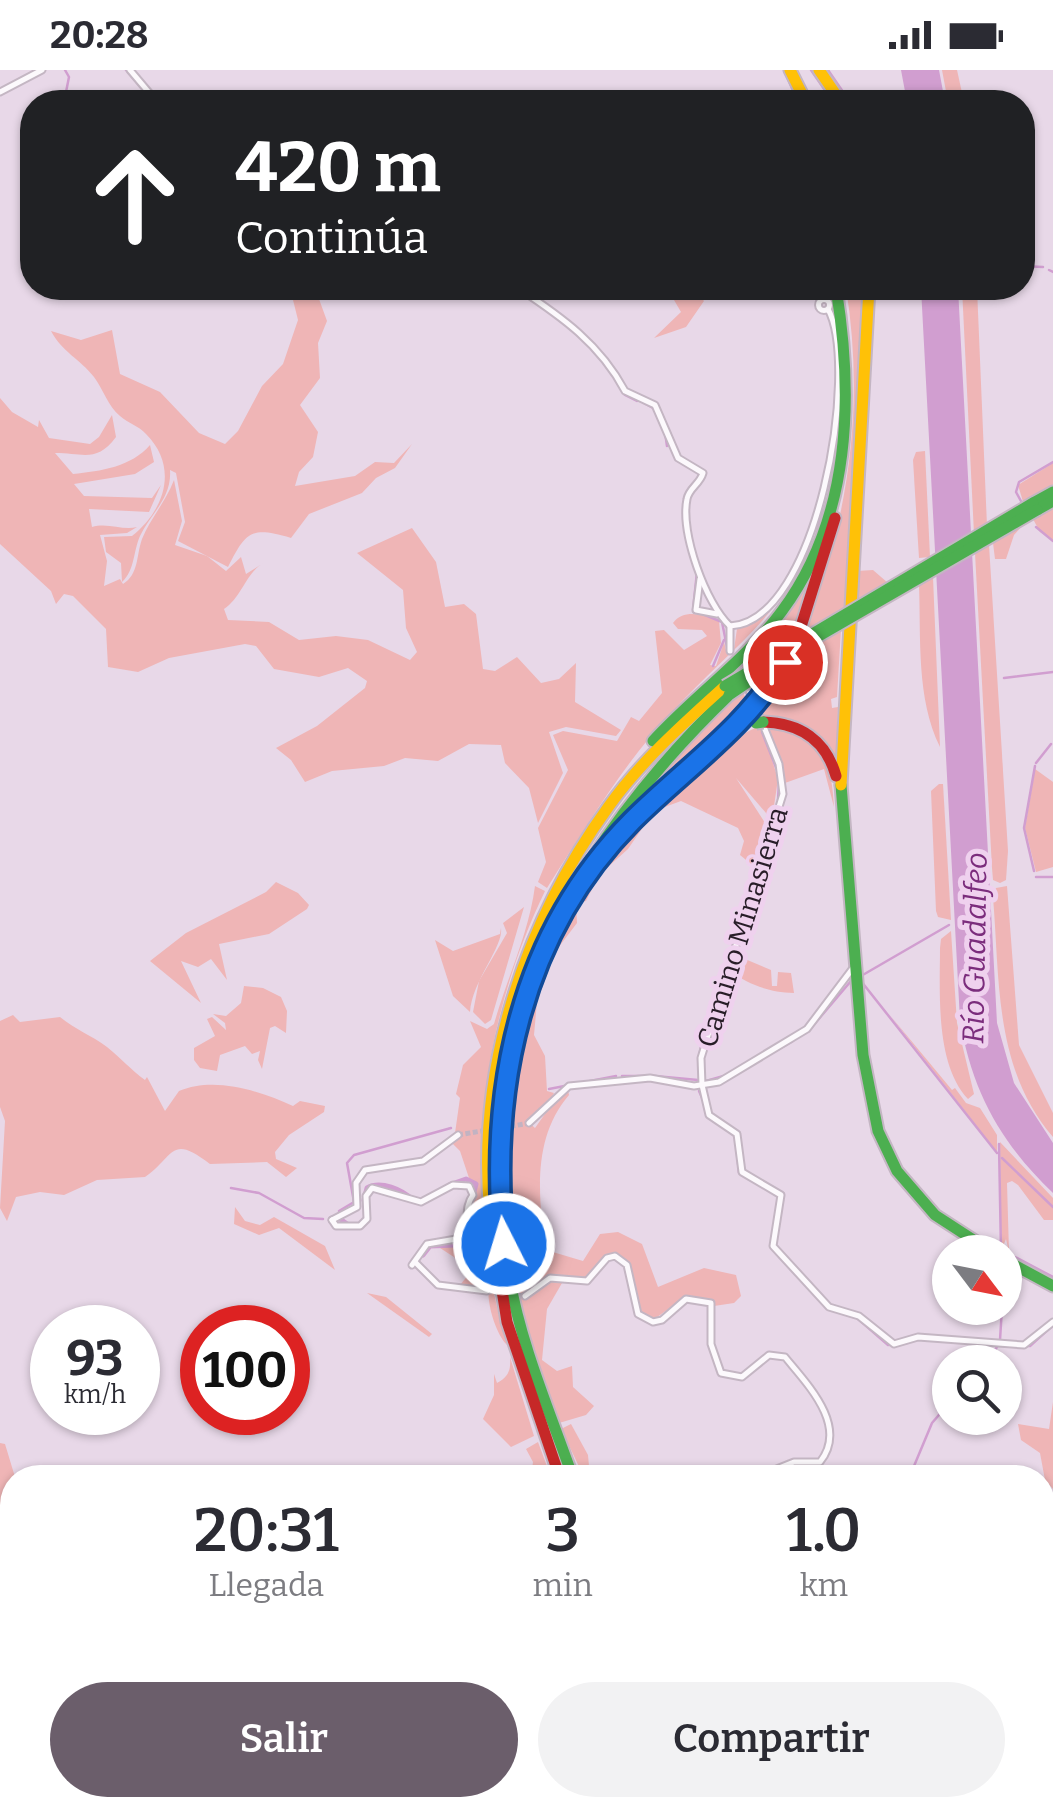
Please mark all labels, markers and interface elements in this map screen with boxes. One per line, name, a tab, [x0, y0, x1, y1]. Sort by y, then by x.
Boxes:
text: 20:28	[50, 12, 149, 58]
text: 420 m	[235, 126, 441, 210]
icon: ahead	[70, 130, 200, 260]
text: Continúa	[235, 211, 428, 265]
pin	[743, 620, 828, 705]
icon: arrive	[758, 635, 813, 690]
street label: Camino Minasierra	[690, 803, 795, 1051]
water label: Río Guadalfeo	[955, 852, 995, 1044]
position arrow	[452, 1192, 556, 1296]
north arrow	[932, 1235, 1022, 1325]
map controls	[932, 1235, 1022, 1435]
speed limit sign: 100	[180, 1305, 310, 1435]
text: 93	[66, 1328, 124, 1388]
button: search	[932, 1345, 1022, 1435]
text: km/h	[64, 1380, 126, 1410]
text: 20:31	[194, 1495, 339, 1567]
text: 3	[545, 1495, 580, 1567]
text: 1.0	[787, 1495, 861, 1567]
text: Llegada	[209, 1566, 324, 1604]
text: min	[533, 1566, 593, 1604]
text: km	[800, 1566, 848, 1604]
button: Salir	[50, 1682, 518, 1797]
button: Compartir	[538, 1682, 1005, 1797]

